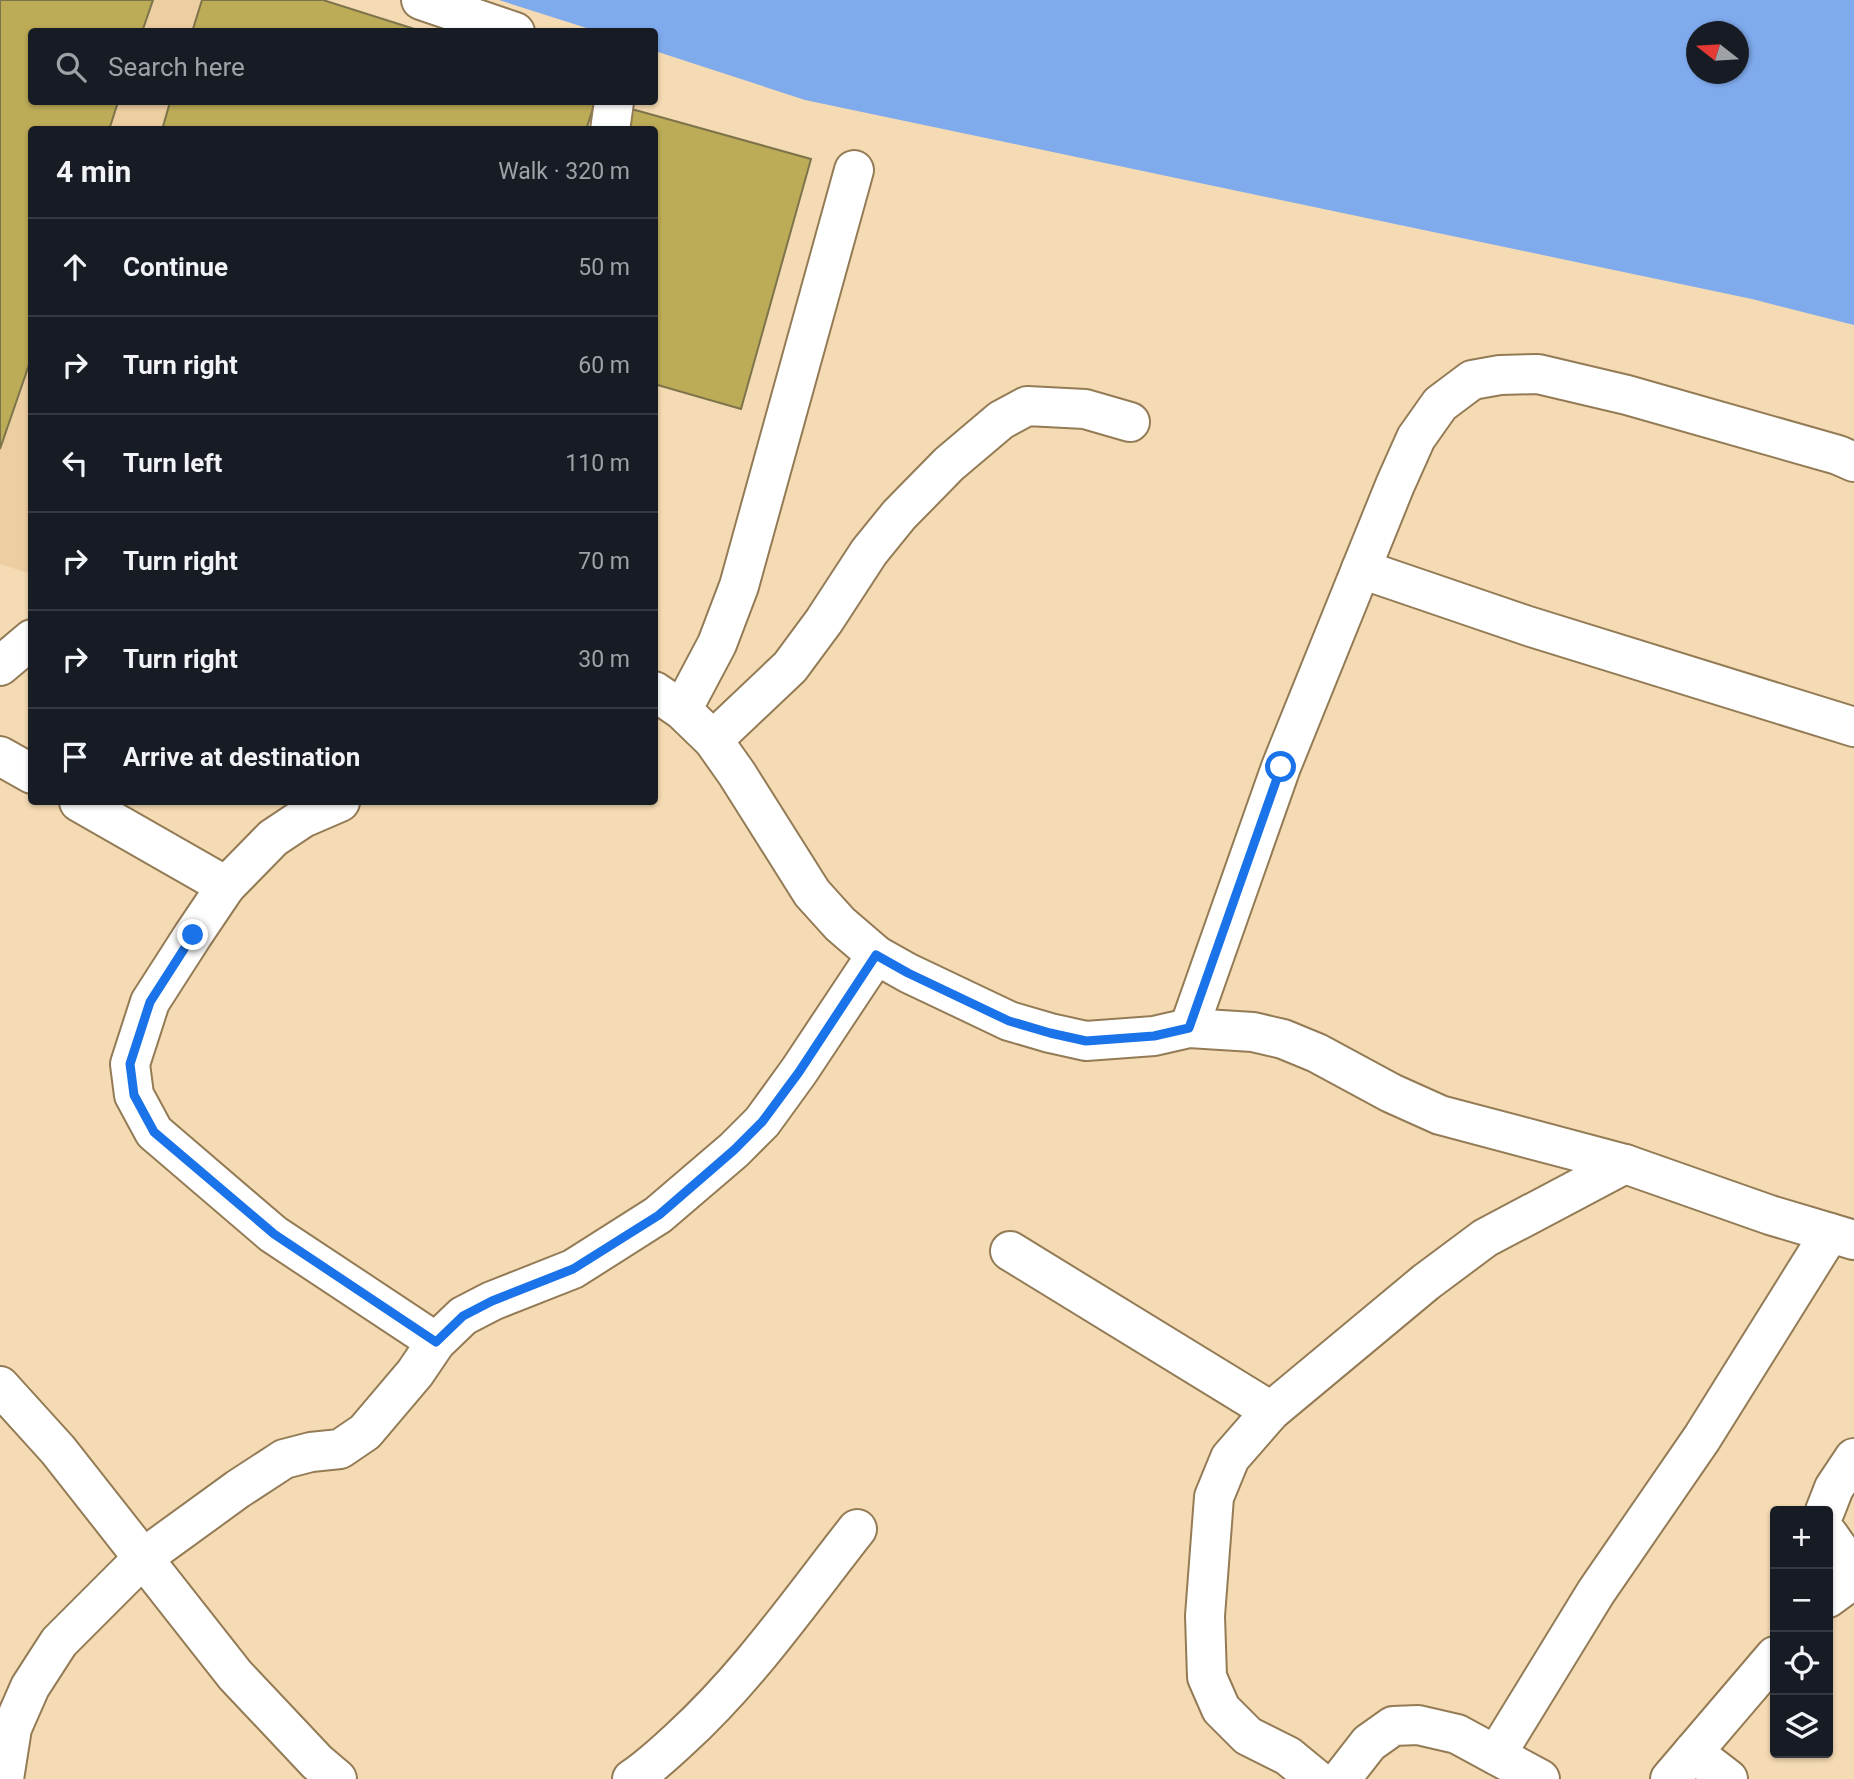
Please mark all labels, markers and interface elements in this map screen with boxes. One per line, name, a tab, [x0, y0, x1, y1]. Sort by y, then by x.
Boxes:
north arrow	[1686, 21, 1749, 84]
search box	[28, 28, 658, 105]
icon: search	[52, 48, 90, 86]
text: Search here	[108, 52, 245, 82]
text: 4 min	[56, 154, 131, 189]
text: Walk · 320 m	[498, 158, 630, 185]
icon: ahead	[56, 248, 94, 286]
text: Continue	[123, 252, 228, 282]
text: 50 m	[578, 254, 630, 281]
icon: right	[56, 346, 94, 384]
text: Turn right	[123, 350, 238, 380]
text: 60 m	[578, 352, 630, 379]
icon: left	[56, 444, 94, 482]
text: Turn left	[123, 448, 222, 478]
text: 110 m	[565, 450, 630, 477]
icon: right	[56, 542, 94, 580]
text: Turn right	[123, 546, 238, 576]
text: 70 m	[578, 548, 630, 575]
icon: right	[56, 640, 94, 678]
text: Turn right	[123, 644, 238, 674]
text: 30 m	[578, 646, 630, 673]
icon: arrive	[56, 738, 94, 776]
text: Arrive at destination	[123, 742, 360, 772]
route start	[1265, 751, 1296, 782]
route end	[177, 919, 208, 950]
map controls	[1770, 1506, 1833, 1758]
button: +	[1770, 1506, 1833, 1569]
button: −	[1770, 1569, 1833, 1632]
button: locate	[1770, 1632, 1833, 1695]
button: layers	[1770, 1695, 1833, 1758]

